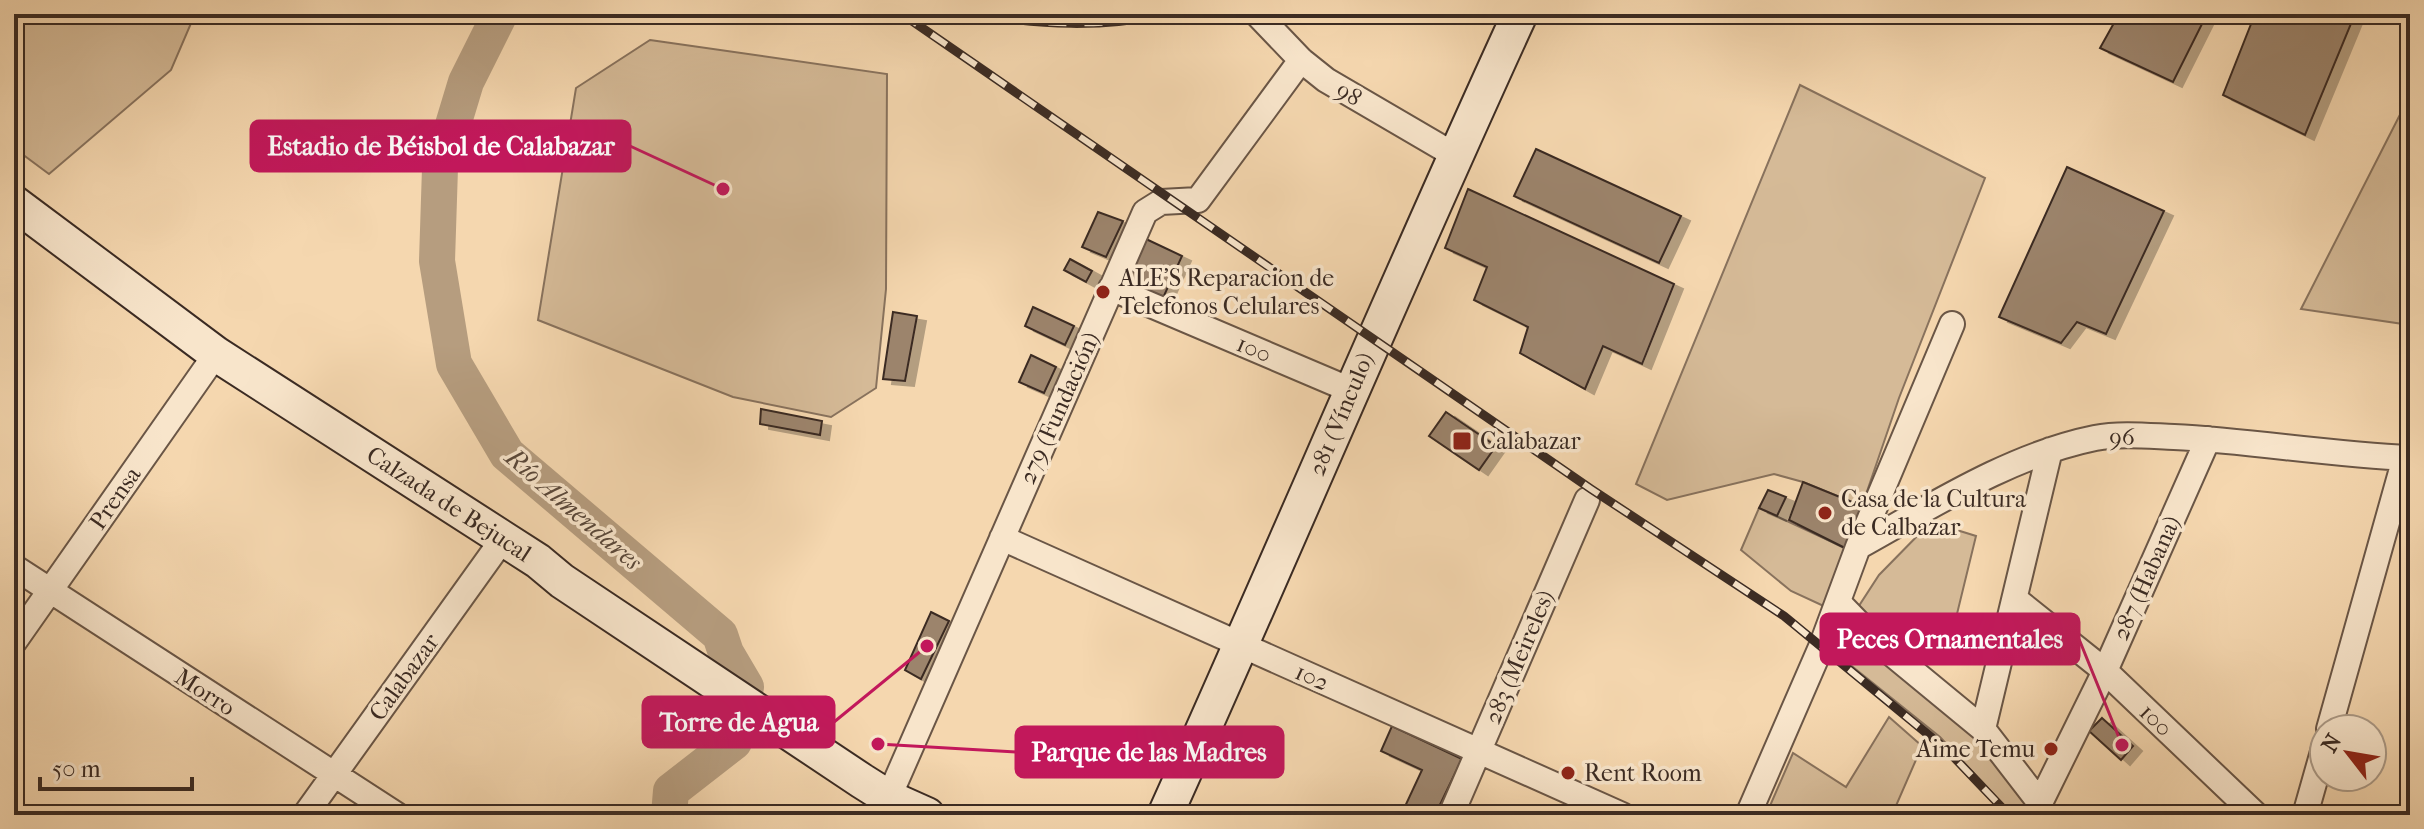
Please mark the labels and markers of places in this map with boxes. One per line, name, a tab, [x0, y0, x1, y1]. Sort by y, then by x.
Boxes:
callout: Estadio de Béisbol de Calabazar	[251, 121, 630, 171]
place label: ALE'S Reparacion de Telefonos Celulares	[1118, 264, 1334, 320]
marker: ALE'S Reparacion de Telefonos Celulares	[1094, 283, 1112, 301]
place label: Calabazar	[1480, 427, 1581, 455]
marker: Calabazar	[1451, 430, 1473, 452]
place label: Casa de la Cultura de Calbazar	[1841, 485, 2027, 541]
marker: Casa de la Cultura de Calbazar	[1816, 504, 1834, 522]
callout: Peces Ornamentales	[1821, 614, 2079, 664]
callout: Torre de Agua	[643, 697, 834, 747]
callout: Parque de las Madres	[1016, 727, 1283, 777]
place label: Aime Temu	[1915, 735, 2035, 763]
marker: Aime Temu	[2042, 740, 2060, 758]
place label: Rent Room	[1584, 759, 1702, 787]
marker: Rent Room	[1559, 764, 1577, 782]

